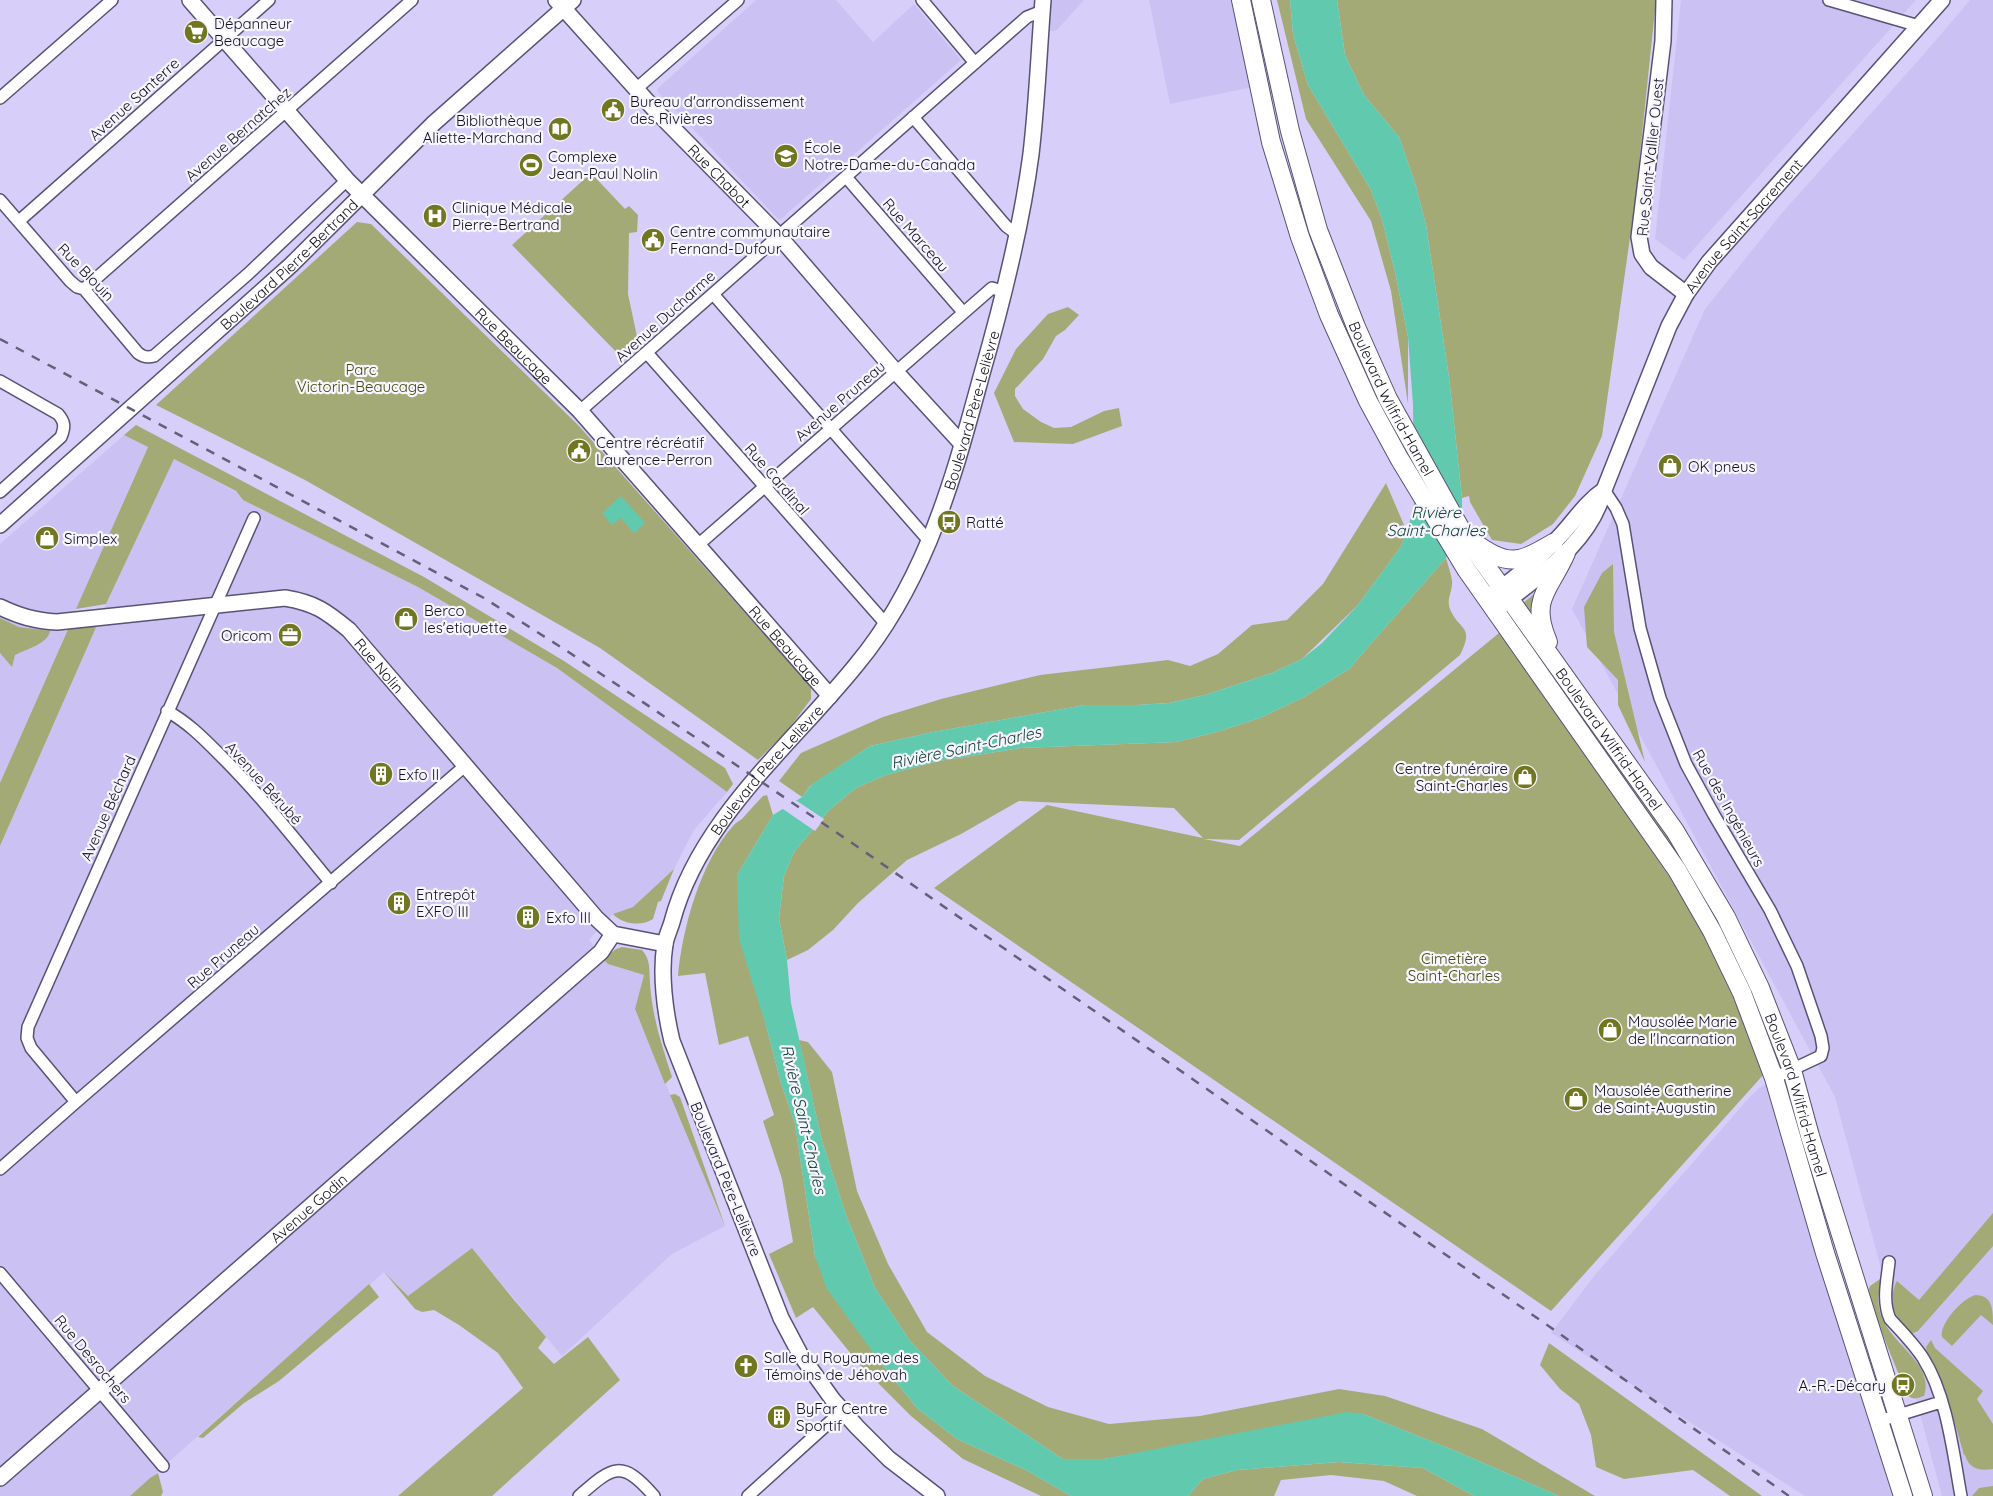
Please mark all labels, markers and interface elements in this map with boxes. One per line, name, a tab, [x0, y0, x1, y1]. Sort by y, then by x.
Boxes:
place label: Dépanneur Beaucage	[214, 14, 292, 50]
supermarket icon: Dépanneur Beaucage	[183, 19, 209, 45]
street label: Avenue Santerre	[85, 54, 183, 144]
street label: Rue Saint-Vallier Ouest	[1632, 77, 1668, 237]
street label: Avenue Bernatchez	[181, 83, 295, 185]
place label: Bureau d'arrondissement des Rivières	[630, 92, 805, 128]
public building icon: Bureau d'arrondissement des Rivières	[600, 97, 626, 123]
place label: Bibliothèque Aliette-Marchand	[423, 111, 542, 147]
library icon: Bibliothèque Aliette-Marchand	[547, 116, 573, 142]
place label: École Notre-Dame-du-Canada	[804, 138, 975, 174]
street label: Rue Chabot	[684, 140, 755, 211]
school or university icon: École Notre-Dame-du-Canada	[773, 143, 799, 169]
place label: Complexe Jean-Paul Nolin	[548, 147, 658, 183]
sports icon: Complexe Jean-Paul Nolin	[518, 152, 544, 178]
street label: Avenue Saint-Sacrement	[1680, 155, 1806, 297]
street label: Rue Marceau	[879, 194, 953, 276]
street label: Boulevard Pierre-Bertrand	[216, 195, 362, 334]
place label: Clinique Médicale Pierre-Bertrand	[452, 198, 572, 234]
hospital icon: Clinique Médicale Pierre-Bertrand	[422, 203, 448, 229]
place label: Centre communautaire Fernand-Dufour	[670, 222, 830, 258]
public building icon: Centre communautaire Fernand-Dufour	[640, 227, 666, 253]
street label: Rue Blouin	[54, 239, 118, 305]
street label: Avenue Ducharme	[611, 266, 719, 366]
street label: Rue Beaucage	[471, 303, 557, 388]
street label: Boulevard Wilfrid-Hamel	[1345, 318, 1438, 479]
street label: Boulevard Père-Lelièvre	[939, 328, 1003, 492]
street label: Avenue Pruneau	[791, 357, 889, 445]
park label: Parc Victorin-Beaucage	[297, 360, 425, 396]
place label: Centre récréatif Laurence-Perron	[596, 433, 712, 469]
public building icon: Centre récréatif Laurence-Perron	[566, 438, 592, 464]
street label: Rue Cardinal	[741, 439, 813, 519]
shop icon: OK pneus	[1657, 453, 1683, 479]
place label: OK pneus	[1688, 457, 1756, 476]
water label: Rivière Saint-Charles	[1387, 502, 1487, 540]
bus stop icon: Ratté	[936, 509, 962, 535]
place label: Ratté	[966, 513, 1004, 532]
shop icon: Simplex	[34, 525, 60, 551]
place label: Simplex	[64, 529, 117, 548]
place label: Berco les'etiquette	[424, 601, 507, 637]
street label: Rue Beaucage	[745, 601, 826, 690]
shop icon: Berco les'etiquette	[393, 606, 419, 632]
office icon: Oricom	[277, 622, 303, 648]
place label: Oricom	[221, 626, 272, 645]
street label: Rue Nolin	[351, 634, 408, 697]
street label: Boulevard Wilfrid-Hamel	[1552, 664, 1667, 814]
street label: Boulevard Père-Lelièvre	[706, 701, 827, 839]
water label: Rivière Saint-Charles	[889, 721, 1044, 773]
street label: Avenue Bérubé	[222, 737, 306, 829]
street label: Rue des Ingénieurs	[1689, 746, 1769, 870]
street label: Avenue Béchard	[76, 752, 140, 864]
place label: Centre funéraire Saint-Charles	[1395, 759, 1508, 795]
building icon: Exfo II	[368, 761, 394, 787]
shop icon: Centre funéraire Saint-Charles	[1512, 764, 1538, 790]
place label: Exfo II	[398, 765, 439, 784]
place label: Entrepôt EXFO III	[416, 885, 475, 921]
building icon: Entrepôt EXFO III	[386, 890, 412, 916]
building icon: Exfo III	[515, 904, 541, 930]
place label: Exfo III	[546, 908, 591, 927]
street label: Rue Pruneau	[183, 920, 263, 992]
park label: Cimetière Saint-Charles	[1408, 949, 1500, 985]
street label: Boulevard Wilfrid-Hamel	[1761, 1010, 1832, 1179]
place label: Mausolée Marie de l'Incarnation	[1628, 1012, 1737, 1048]
shop icon: Mausolée Marie de l'Incarnation	[1597, 1017, 1623, 1043]
water label: Rivière Saint-Charles	[777, 1042, 831, 1197]
place label: Mausolée Catherine de Saint-Augustin	[1594, 1081, 1731, 1117]
shop icon: Mausolée Catherine de Saint-Augustin	[1563, 1086, 1589, 1112]
street label: Boulevard Père-Lelièvre	[686, 1099, 766, 1259]
street label: Avenue Godin	[266, 1169, 351, 1247]
street label: Rue Desrochers	[51, 1311, 135, 1407]
place label: Salle du Royaume des Témoins de Jéhovah	[764, 1348, 919, 1384]
church icon: Salle du Royaume des Témoins de Jéhovah	[733, 1353, 759, 1379]
bus stop icon: A.-R.-Décary	[1890, 1372, 1916, 1398]
place label: A.-R.-Décary	[1799, 1376, 1886, 1395]
place label: ByFar Centre Sportif	[796, 1399, 887, 1435]
building icon: ByFar Centre Sportif	[766, 1404, 792, 1430]

